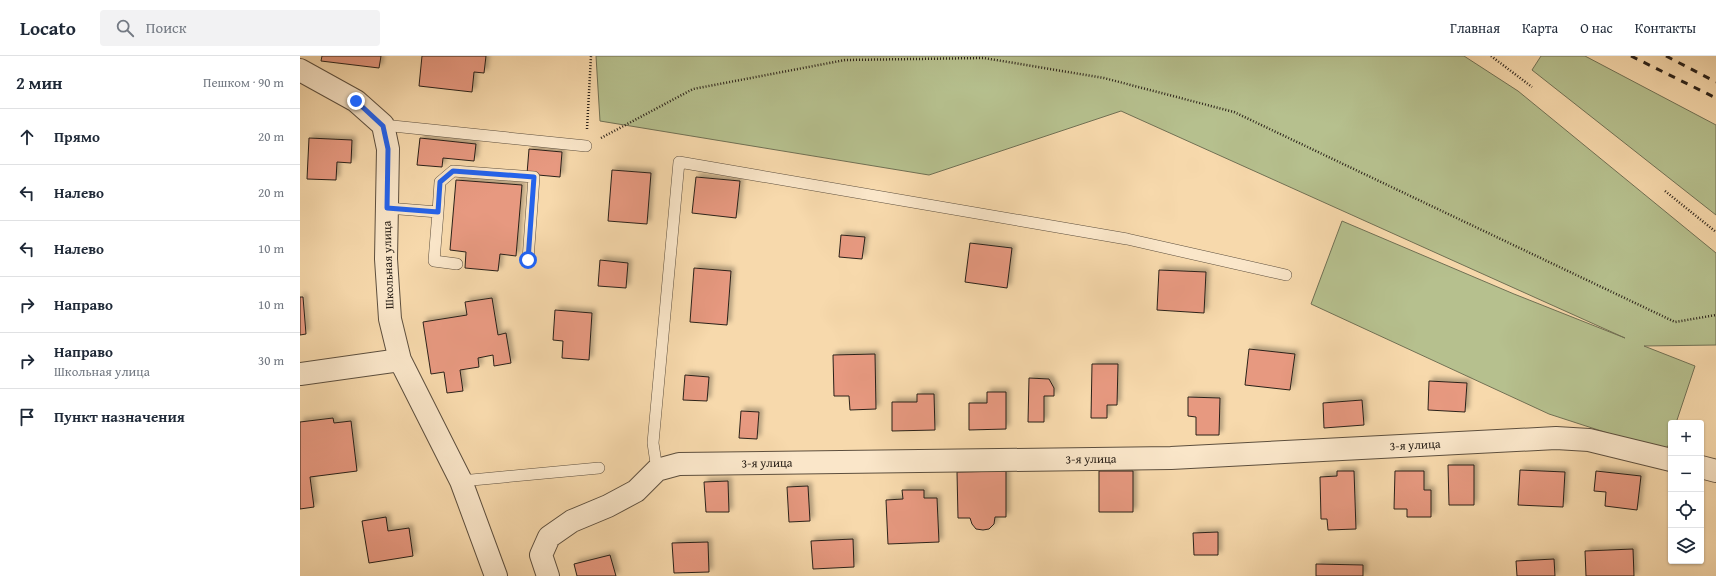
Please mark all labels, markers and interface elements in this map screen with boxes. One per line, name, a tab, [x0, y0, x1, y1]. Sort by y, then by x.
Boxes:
search box	[100, 10, 380, 46]
text: Locato	[20, 14, 76, 42]
icon: search	[114, 17, 136, 39]
text: Поиск	[146, 17, 187, 38]
text: Главная	[1450, 18, 1500, 38]
text: Карта	[1522, 18, 1558, 38]
text: О нас	[1580, 18, 1613, 38]
text: Контакты	[1635, 18, 1696, 38]
text: 2 мин	[16, 70, 62, 95]
text: Пешком · 90 m	[203, 73, 284, 92]
route end	[347, 92, 365, 110]
icon: ahead	[16, 126, 38, 148]
text: Прямо	[54, 126, 100, 147]
text: 20 m	[258, 127, 284, 146]
icon: left	[16, 182, 38, 204]
text: Налево	[54, 182, 104, 203]
text: 20 m	[258, 183, 284, 202]
street label: Школьная улица	[377, 220, 398, 310]
icon: left	[16, 238, 38, 260]
text: Налево	[54, 238, 104, 259]
text: 10 m	[258, 239, 284, 258]
route start	[519, 251, 537, 269]
icon: right	[16, 294, 38, 316]
text: Направо	[54, 294, 113, 315]
text: 10 m	[258, 295, 284, 314]
text: Направо	[54, 341, 113, 362]
icon: right	[16, 350, 38, 372]
text: 30 m	[258, 351, 284, 370]
text: Школьная улица	[54, 362, 150, 381]
icon: arrive	[16, 406, 38, 428]
text: Пункт назначения	[54, 406, 185, 427]
map controls	[1668, 420, 1704, 564]
button: +	[1668, 420, 1704, 456]
street label: 3-я улица	[1389, 435, 1441, 454]
street label: 3-я улица	[1065, 450, 1117, 467]
street label: 3-я улица	[741, 454, 793, 471]
button: −	[1668, 456, 1704, 492]
button: locate	[1668, 492, 1704, 528]
button: layers	[1668, 528, 1704, 564]

